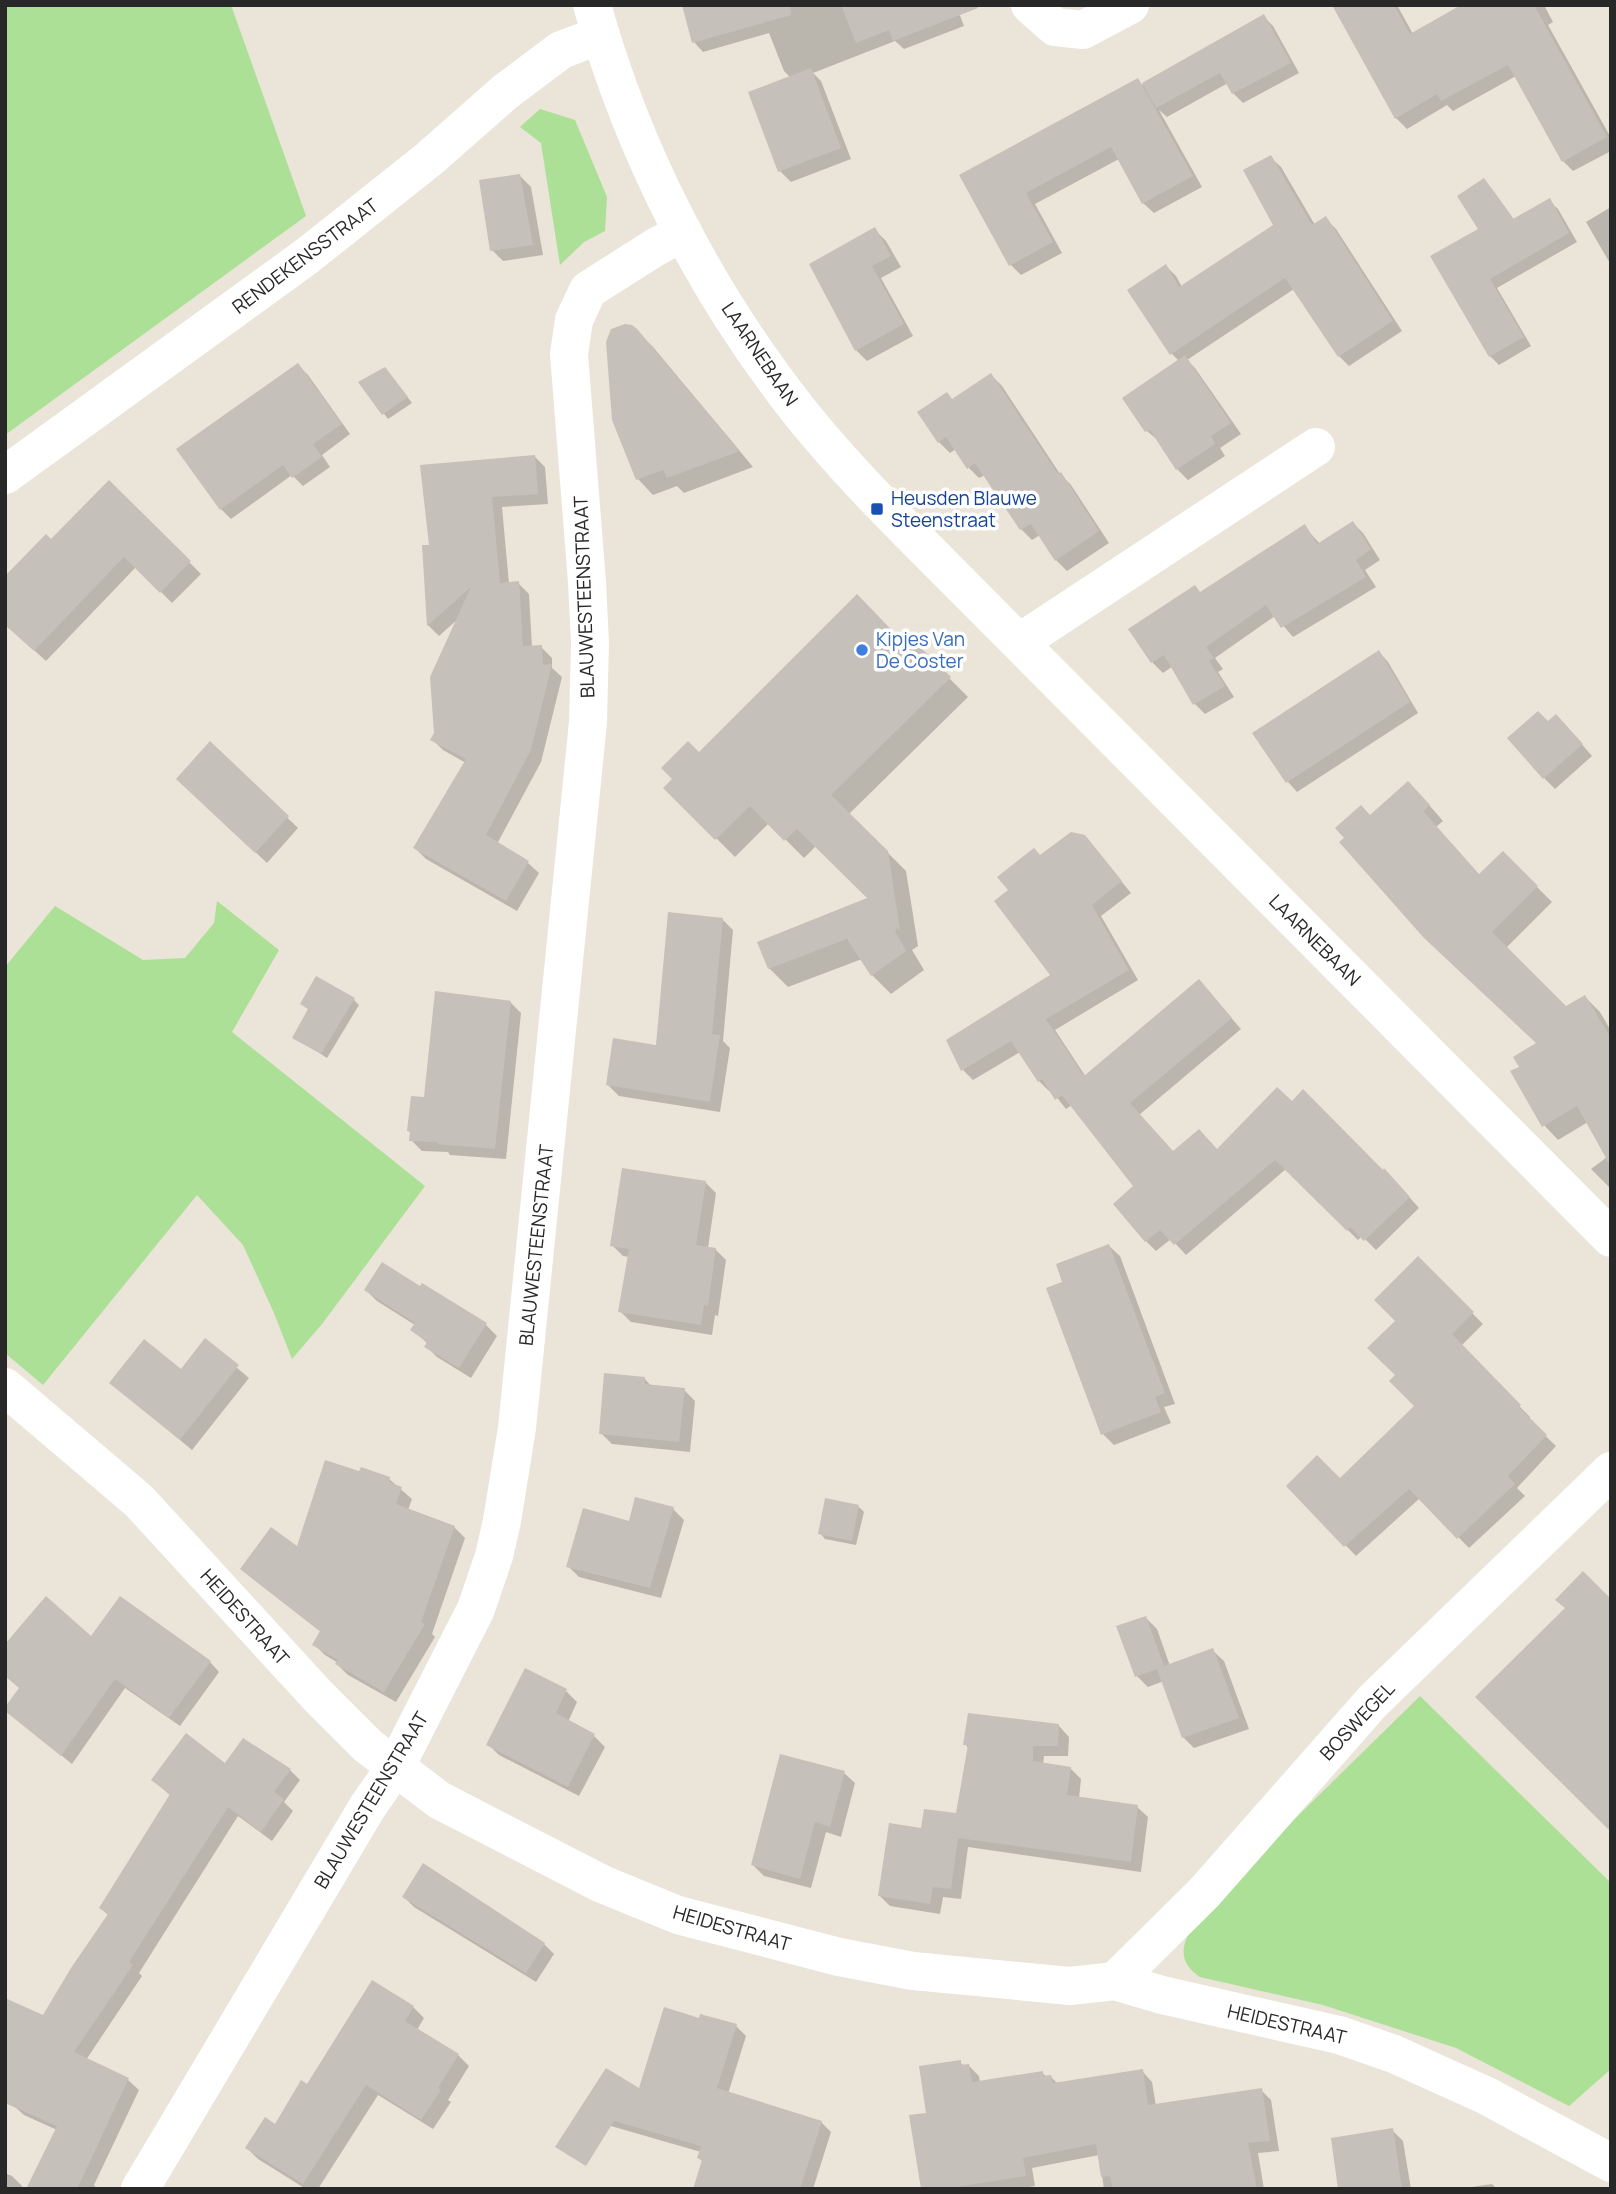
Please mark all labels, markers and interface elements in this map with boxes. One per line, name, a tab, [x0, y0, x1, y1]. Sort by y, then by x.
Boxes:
street label: RENDEKENSSTRAAT	[227, 192, 384, 319]
street label: LAARNEBAAN	[716, 297, 804, 411]
place label: Heusden Blauwe Steenstraat	[891, 485, 1037, 533]
street label: BLAUWESTEENSTRAAT	[567, 495, 601, 698]
marker: Heusden Blauwe Steenstraat	[869, 501, 885, 517]
place label: Kipjes Van De Coster	[876, 626, 965, 674]
marker: Kipjes Van De Coster	[854, 642, 870, 658]
street label: LAARNEBAAN	[1263, 888, 1367, 992]
street label: BLAUWESTEENSTRAAT	[513, 1142, 560, 1347]
street label: HEIDESTRAAT	[195, 1563, 296, 1671]
street label: BOSWEGEL	[1314, 1676, 1400, 1766]
street label: BLAUWESTEENSTRAAT	[308, 1706, 435, 1893]
street label: HEIDESTRAAT	[670, 1899, 795, 1957]
street label: HEIDESTRAAT	[1225, 1998, 1350, 2050]

